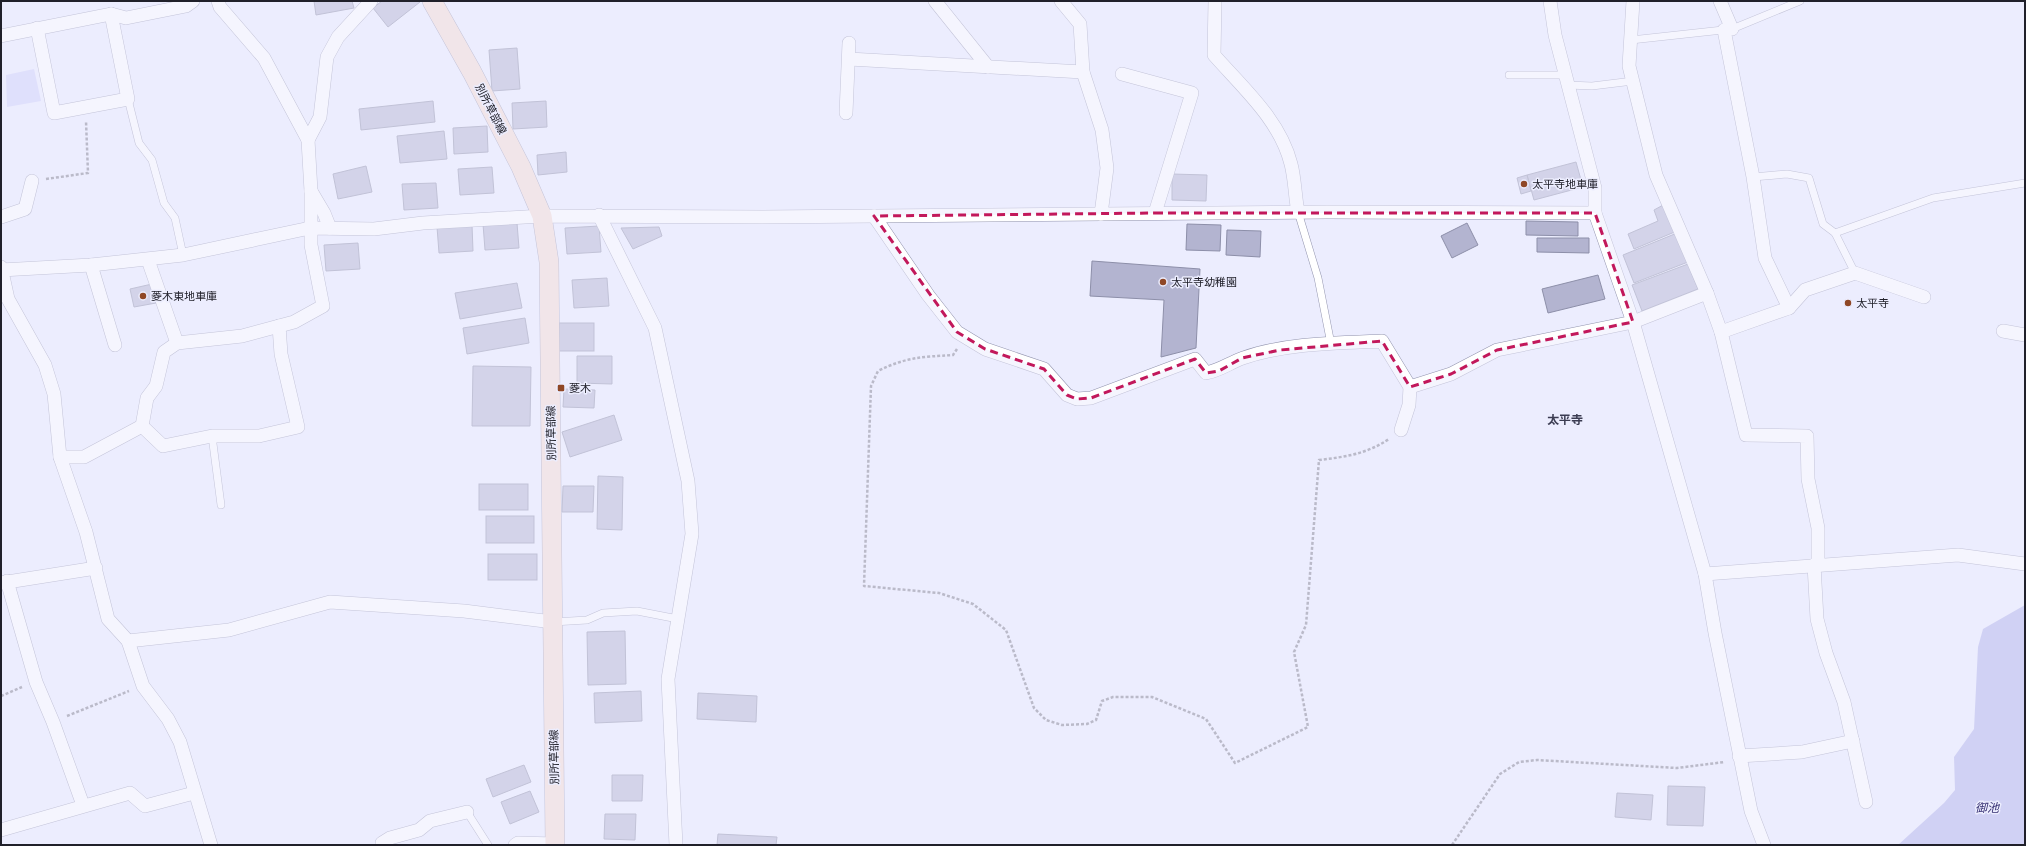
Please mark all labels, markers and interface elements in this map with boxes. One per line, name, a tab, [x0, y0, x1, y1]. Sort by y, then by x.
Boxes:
street label: 別所草部線	[472, 81, 510, 137]
place label: 太平寺地車庫	[1532, 177, 1598, 191]
marker: 太平寺地車庫	[1519, 179, 1529, 189]
place label: 太平寺幼稚園	[1171, 275, 1237, 289]
marker: 太平寺幼稚園	[1158, 277, 1168, 287]
place label: 菱木東地車庫	[151, 289, 217, 303]
marker: 菱木東地車庫	[138, 291, 148, 301]
place label: 太平寺	[1856, 296, 1889, 310]
marker: 太平寺	[1843, 298, 1853, 308]
place label: 菱木	[569, 381, 591, 395]
marker: 菱木	[556, 383, 566, 393]
street label: 別所草部線	[544, 405, 558, 461]
district label: 太平寺	[1547, 412, 1583, 428]
street label: 別所草部線	[547, 729, 561, 785]
water label: 御池	[1975, 800, 2000, 816]

